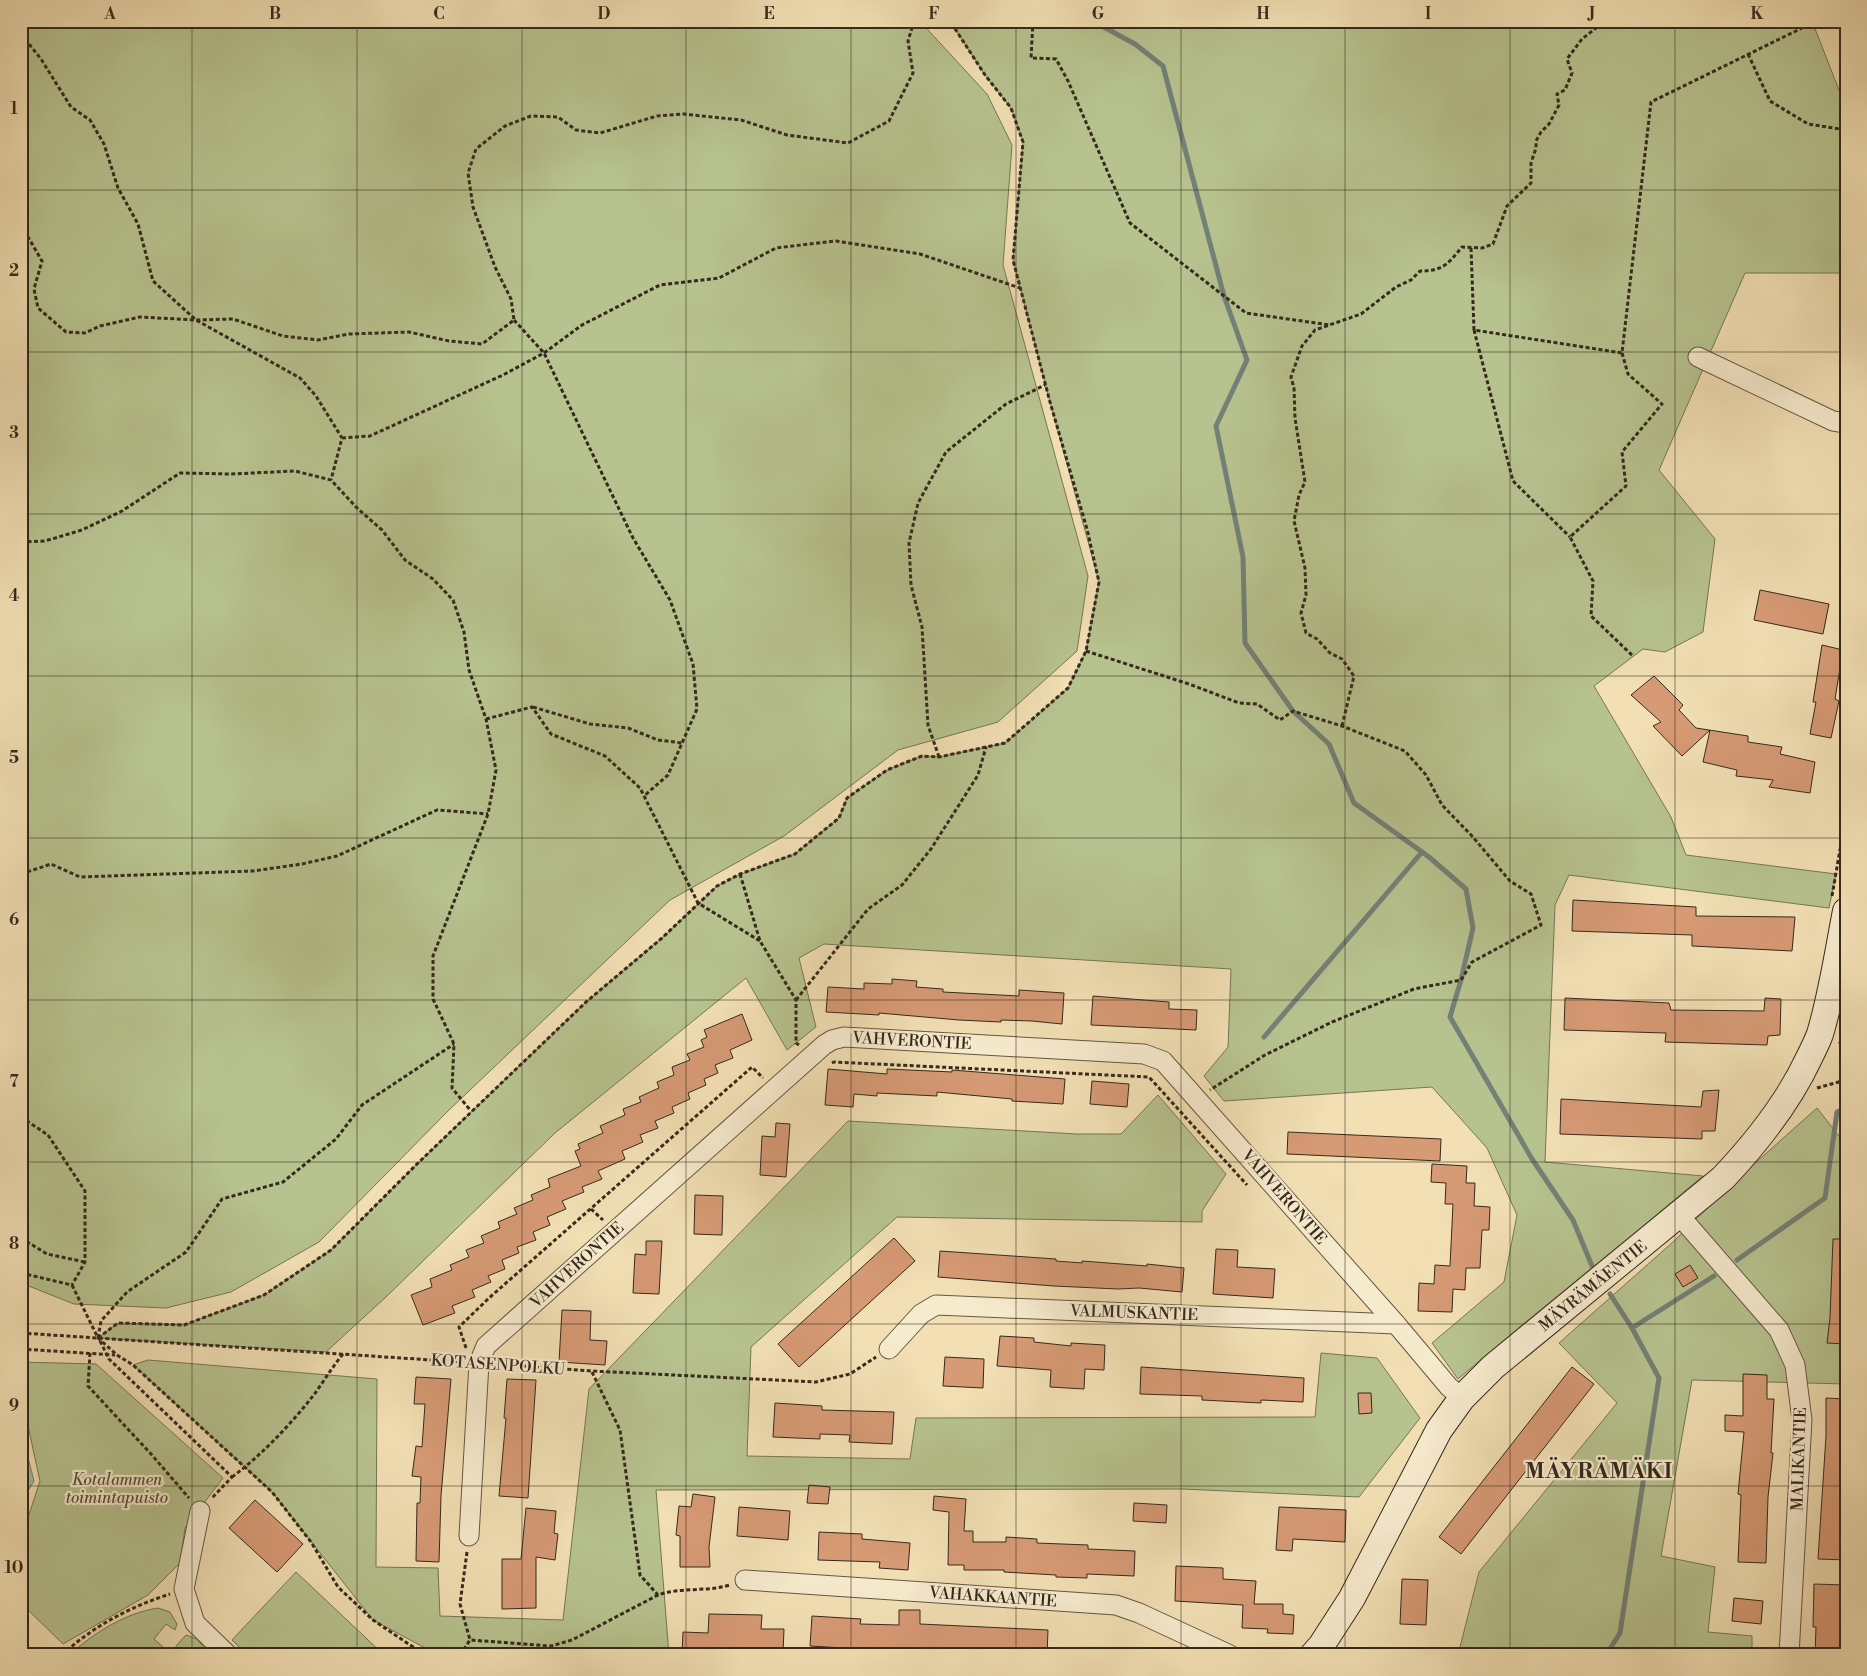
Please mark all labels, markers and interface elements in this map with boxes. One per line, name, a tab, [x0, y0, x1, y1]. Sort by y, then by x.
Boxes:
text: A	[103, 4, 116, 24]
text: B	[269, 4, 281, 24]
text: C	[433, 4, 445, 24]
text: D	[598, 4, 611, 24]
text: E	[763, 4, 775, 24]
text: F	[928, 4, 940, 24]
text: G	[1092, 4, 1105, 24]
text: H	[1256, 4, 1270, 24]
text: I	[1425, 4, 1431, 24]
text: J	[1587, 4, 1595, 24]
text: K	[1751, 4, 1765, 24]
text: 1	[10, 99, 18, 119]
text: 2	[9, 261, 19, 281]
text: 3	[9, 423, 19, 443]
text: 4	[9, 586, 20, 606]
text: 5	[9, 748, 19, 768]
text: 6	[9, 910, 19, 930]
street label: VAHVERONTIE	[851, 1028, 972, 1054]
text: 7	[9, 1072, 19, 1092]
street label: VAHVERONTIE	[1237, 1145, 1331, 1249]
street label: VAHVERONTIE	[525, 1218, 628, 1313]
text: 8	[9, 1234, 19, 1254]
street label: MÄYRÄMÄENTIE	[1534, 1235, 1651, 1336]
street label: VALMUSKANTIE	[1068, 1301, 1199, 1325]
street label: KOTASENPOLKU	[430, 1350, 566, 1380]
text: 9	[9, 1396, 19, 1416]
street label: MALIKANTIE	[1787, 1407, 1811, 1511]
district label: MÄYRÄMÄKI	[1525, 1456, 1673, 1485]
park label: Kotalammen toimintapuisto	[66, 1470, 168, 1508]
text: 10	[5, 1558, 23, 1578]
street label: VAHAKKAANTIE	[927, 1582, 1058, 1611]

